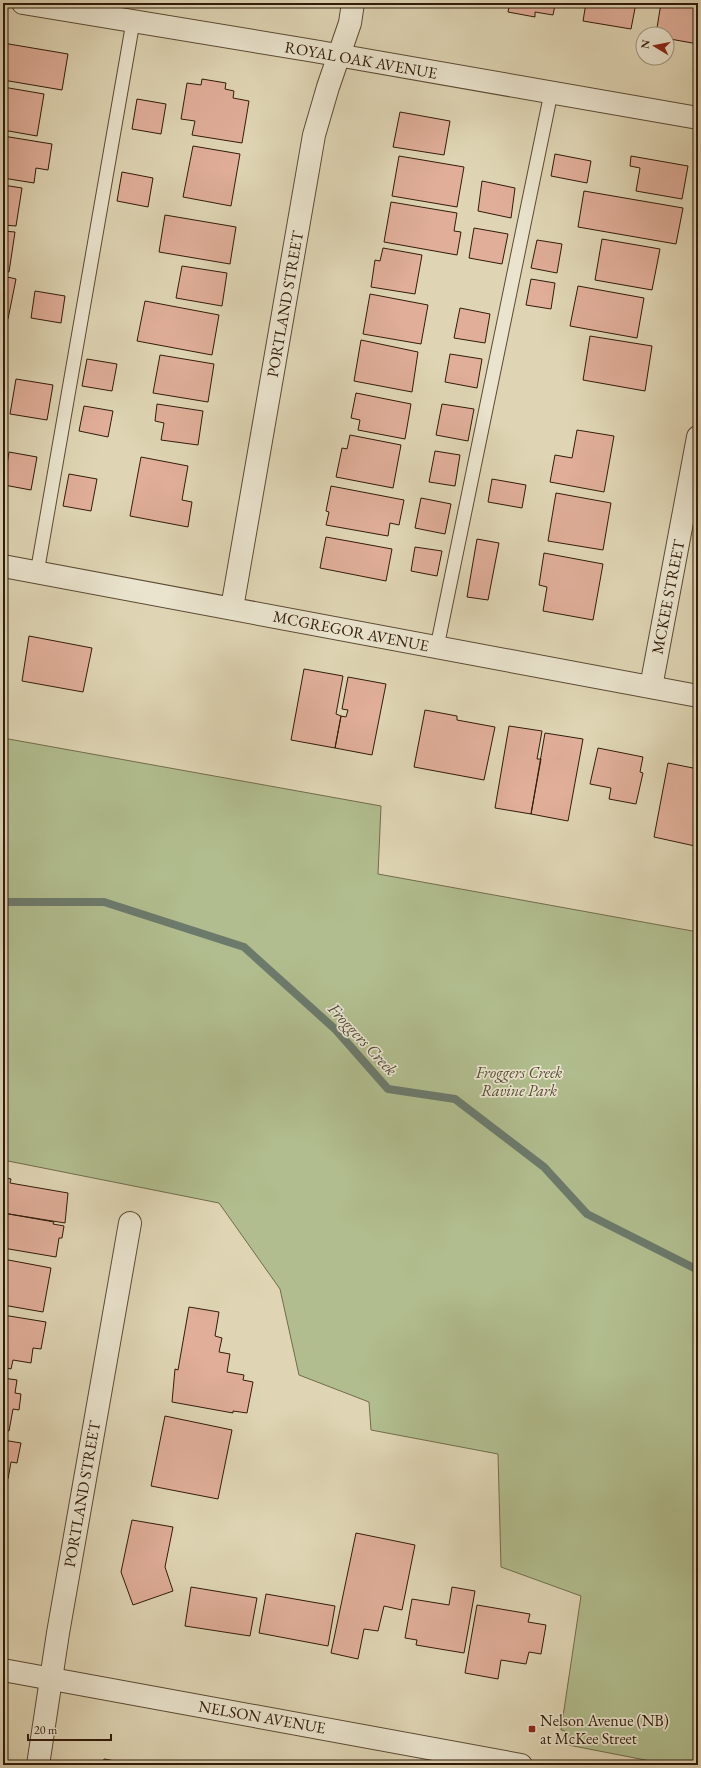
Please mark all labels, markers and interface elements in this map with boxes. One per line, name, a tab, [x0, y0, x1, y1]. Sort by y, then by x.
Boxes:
north arrow	[635, 26, 675, 66]
street label: ROYAL OAK AVENUE	[283, 36, 439, 84]
text: N	[637, 39, 653, 50]
street label: PORTLAND STREET	[262, 229, 308, 379]
street label: MCKEE STREET	[647, 538, 689, 656]
street label: MCGREGOR AVENUE	[271, 606, 431, 656]
water label: Froggers Creek	[323, 997, 403, 1080]
park label: Froggers Creek Ravine Park	[475, 1062, 563, 1101]
street label: PORTLAND STREET	[59, 1419, 105, 1569]
street label: NELSON AVENUE	[197, 1695, 327, 1739]
place label: Nelson Avenue (NB) at McKee Street	[540, 1710, 669, 1749]
scale bar	[28, 1716, 111, 1742]
text: 20 m	[34, 1722, 58, 1738]
marker: Nelson Avenue (NB) at McKee Street	[527, 1724, 537, 1734]

